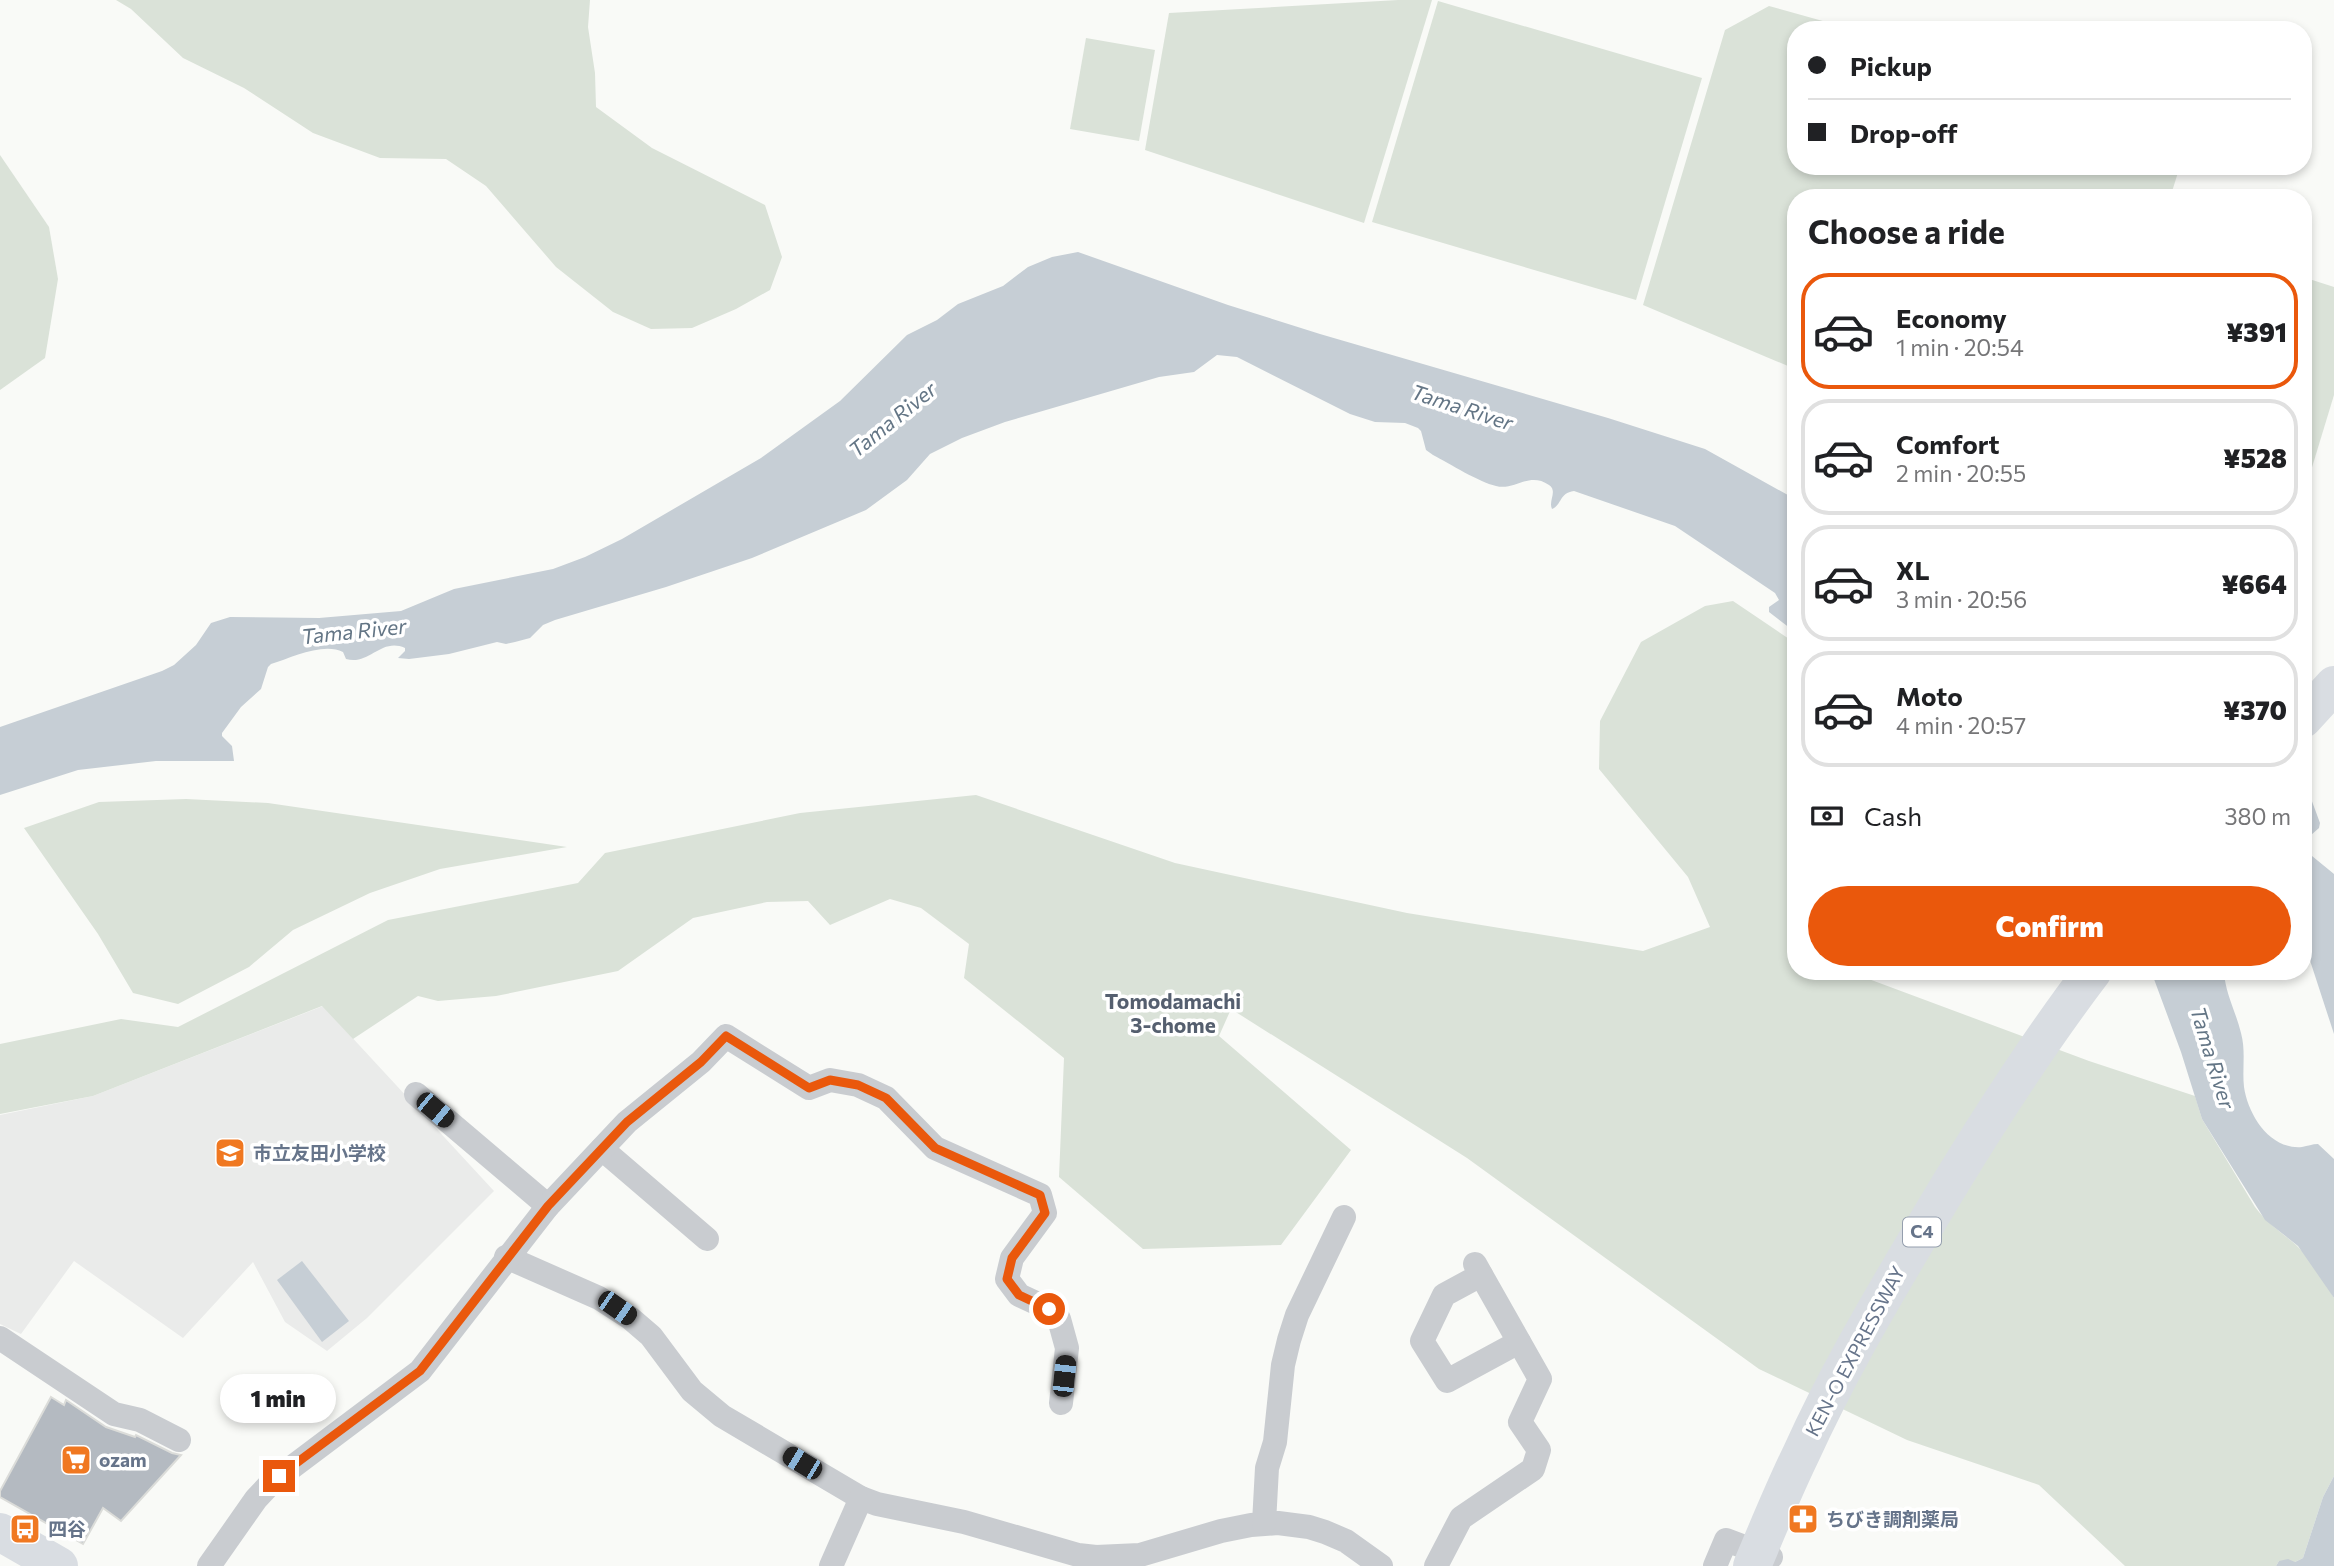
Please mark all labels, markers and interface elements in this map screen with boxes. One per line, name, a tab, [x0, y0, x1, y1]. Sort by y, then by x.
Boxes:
text: Pickup	[1850, 50, 1932, 81]
text: Drop-off	[1850, 117, 1957, 148]
text: Choose a ride	[1808, 211, 2005, 251]
icon: car	[1812, 300, 1875, 363]
text: Economy	[1896, 302, 2007, 333]
text: ¥391	[2226, 316, 2287, 347]
text: 1 min · 20:54	[1896, 333, 2024, 361]
water label: Tama River	[843, 376, 941, 462]
water label: Tama River	[1408, 378, 1517, 435]
icon: car	[1812, 426, 1875, 489]
text: Comfort	[1896, 428, 1999, 459]
text: ¥528	[2223, 442, 2287, 473]
text: 2 min · 20:55	[1896, 459, 2026, 487]
icon: car	[1812, 552, 1875, 615]
text: XL	[1896, 554, 1930, 585]
text: ¥664	[2221, 568, 2287, 599]
text: 3 min · 20:56	[1896, 585, 2027, 613]
water label: Tama River	[300, 613, 408, 648]
icon: car	[1812, 678, 1875, 741]
text: Moto	[1896, 680, 1963, 711]
text: ¥370	[2223, 694, 2287, 725]
text: 4 min · 20:57	[1896, 711, 2026, 739]
icon: cash	[1808, 797, 1846, 835]
text: Cash	[1864, 800, 1922, 831]
text: 380 m	[2224, 802, 2291, 830]
button: Confirm	[1808, 886, 2291, 966]
district label: Tomodamachi 3-chome	[1105, 988, 1241, 1037]
water label: Tama River	[2186, 1003, 2241, 1112]
car	[413, 1088, 458, 1132]
school or university icon: 市立友田小学校	[213, 1136, 247, 1170]
place label: 市立友田小学校	[253, 1141, 386, 1164]
road number: C4	[1903, 1218, 1941, 1246]
street label: KEN-O EXPRESSWAY	[1800, 1262, 1909, 1440]
car	[594, 1287, 641, 1329]
route start	[1033, 1293, 1065, 1325]
car	[1052, 1354, 1077, 1398]
callout: 1 min	[221, 1374, 337, 1424]
text: 1 min	[250, 1384, 306, 1412]
supermarket icon: ozam	[59, 1443, 93, 1477]
car	[779, 1443, 826, 1483]
place label: ozam	[99, 1448, 147, 1471]
route end	[263, 1460, 295, 1492]
pharmacy icon: ちびき調剤薬局	[1786, 1502, 1820, 1536]
place label: ちびき調剤薬局	[1826, 1507, 1959, 1530]
bus stop icon: 四谷	[8, 1512, 42, 1546]
place label: 四谷	[48, 1517, 86, 1540]

